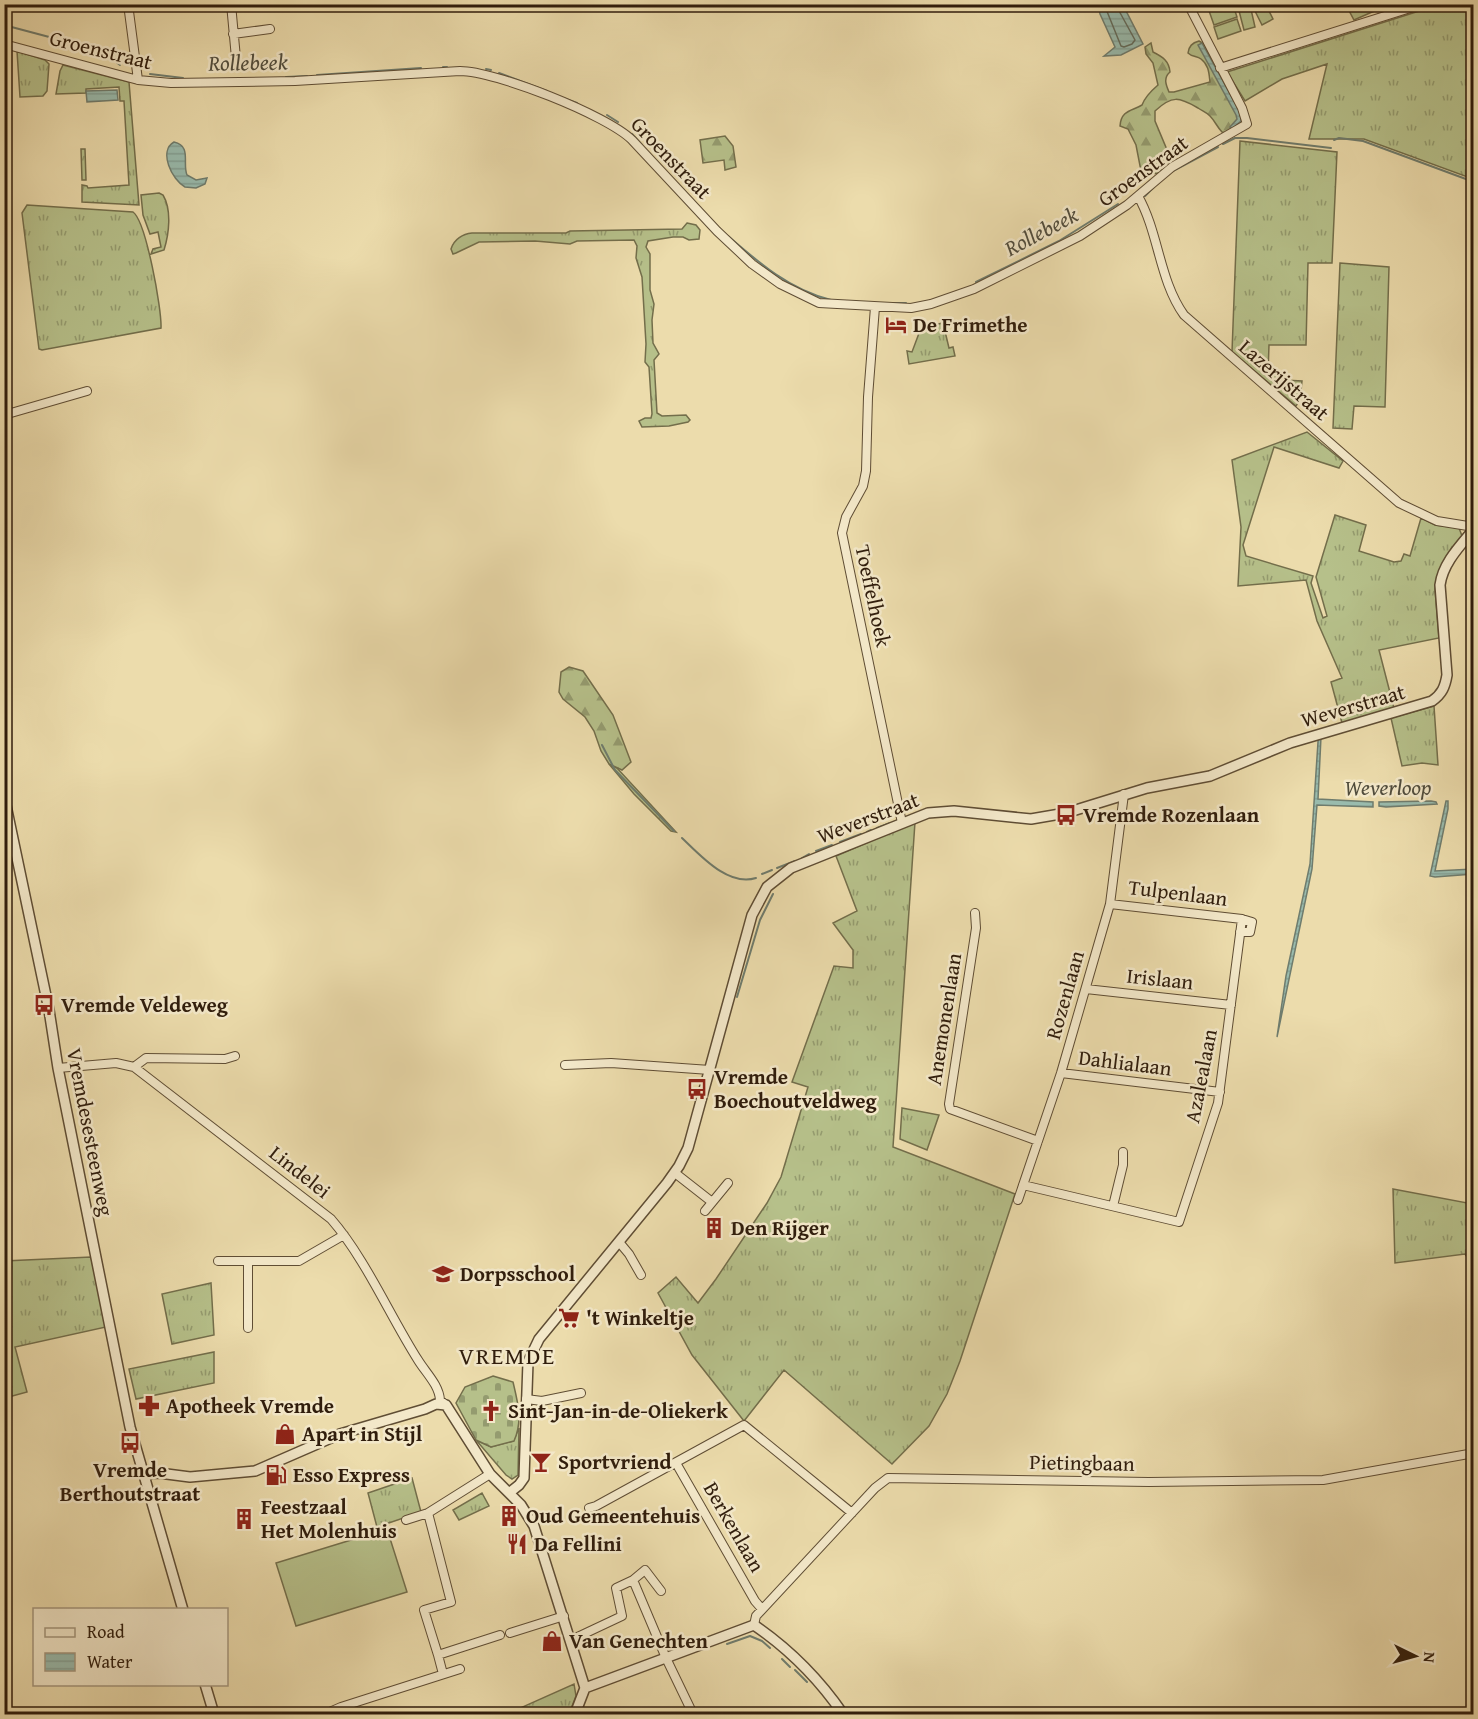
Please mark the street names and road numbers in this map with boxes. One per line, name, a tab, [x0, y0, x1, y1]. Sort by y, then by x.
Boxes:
street label: Groenstraat	[47, 22, 156, 77]
street label: Groenstraat	[624, 109, 719, 206]
street label: Groenstraat	[1091, 127, 1195, 214]
street label: Lazerijstraat	[1232, 332, 1337, 428]
street label: Toeffelhoek	[848, 542, 900, 650]
street label: Weverstraat	[1297, 676, 1409, 735]
street label: Weverstraat	[812, 784, 924, 851]
street label: Tulpenlaan	[1127, 871, 1230, 914]
street label: Rozenlaan	[1037, 947, 1092, 1043]
street label: Anemonenlaan	[918, 950, 969, 1087]
street label: Irislaan	[1125, 960, 1195, 997]
street label: Azalealaan	[1176, 1026, 1225, 1126]
street label: Dahlialaan	[1077, 1041, 1174, 1084]
street label: Vremdesesteenweg	[59, 1045, 122, 1219]
street label: Lindelei	[263, 1138, 338, 1206]
street label: Pietingbaan	[1029, 1446, 1135, 1479]
street label: Berkenlaan	[696, 1476, 773, 1578]

